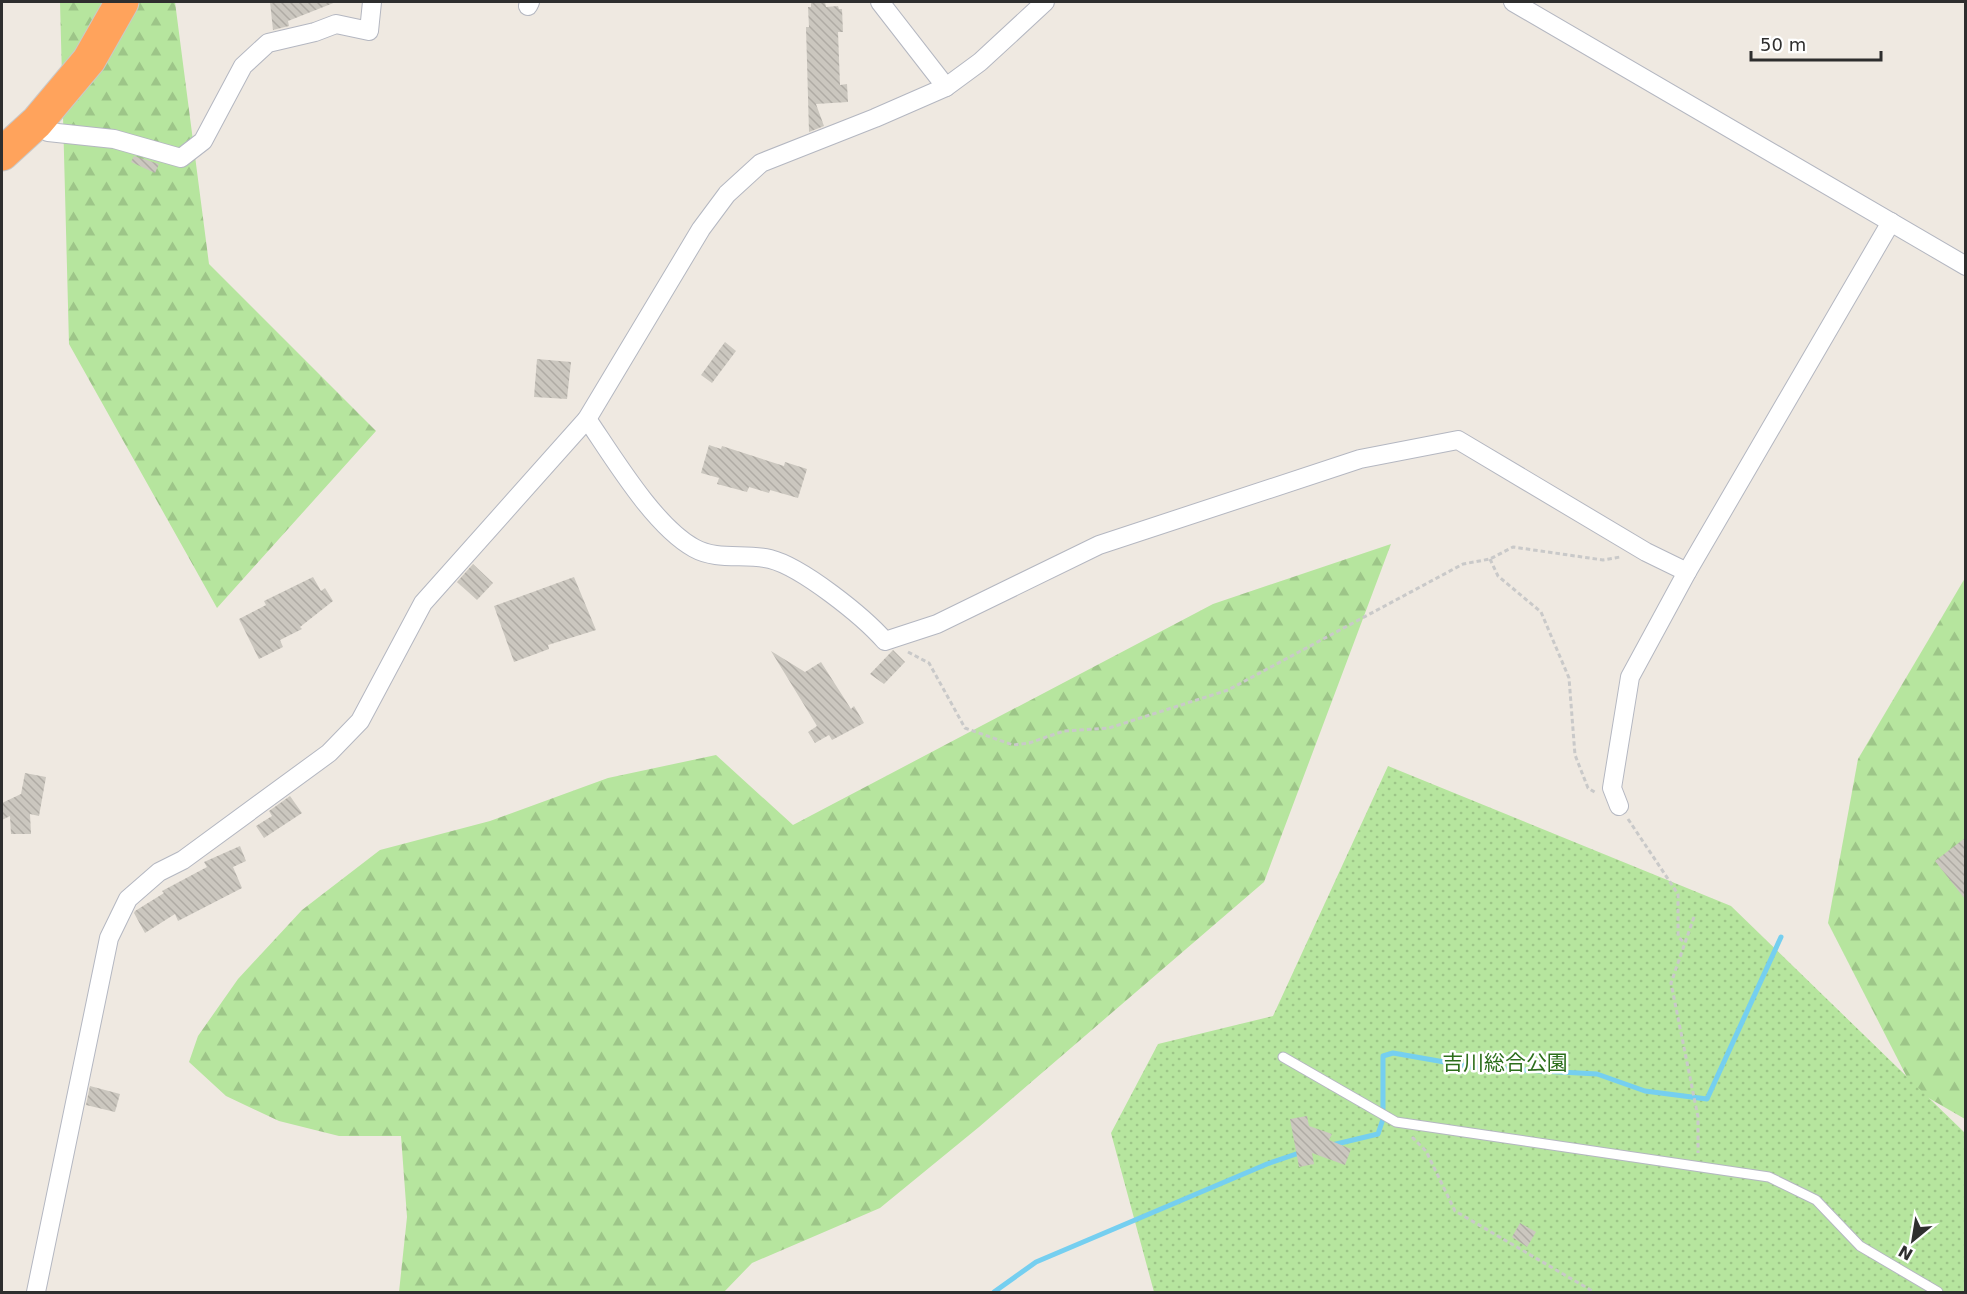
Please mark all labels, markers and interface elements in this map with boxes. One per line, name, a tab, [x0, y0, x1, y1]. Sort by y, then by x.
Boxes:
scale bar	[1751, 24, 1882, 62]
text: 50 m	[1760, 34, 1806, 55]
park label: 吉川総合公園	[1442, 1051, 1568, 1075]
north arrow	[1883, 1210, 1943, 1270]
text: N	[1895, 1241, 1916, 1264]

